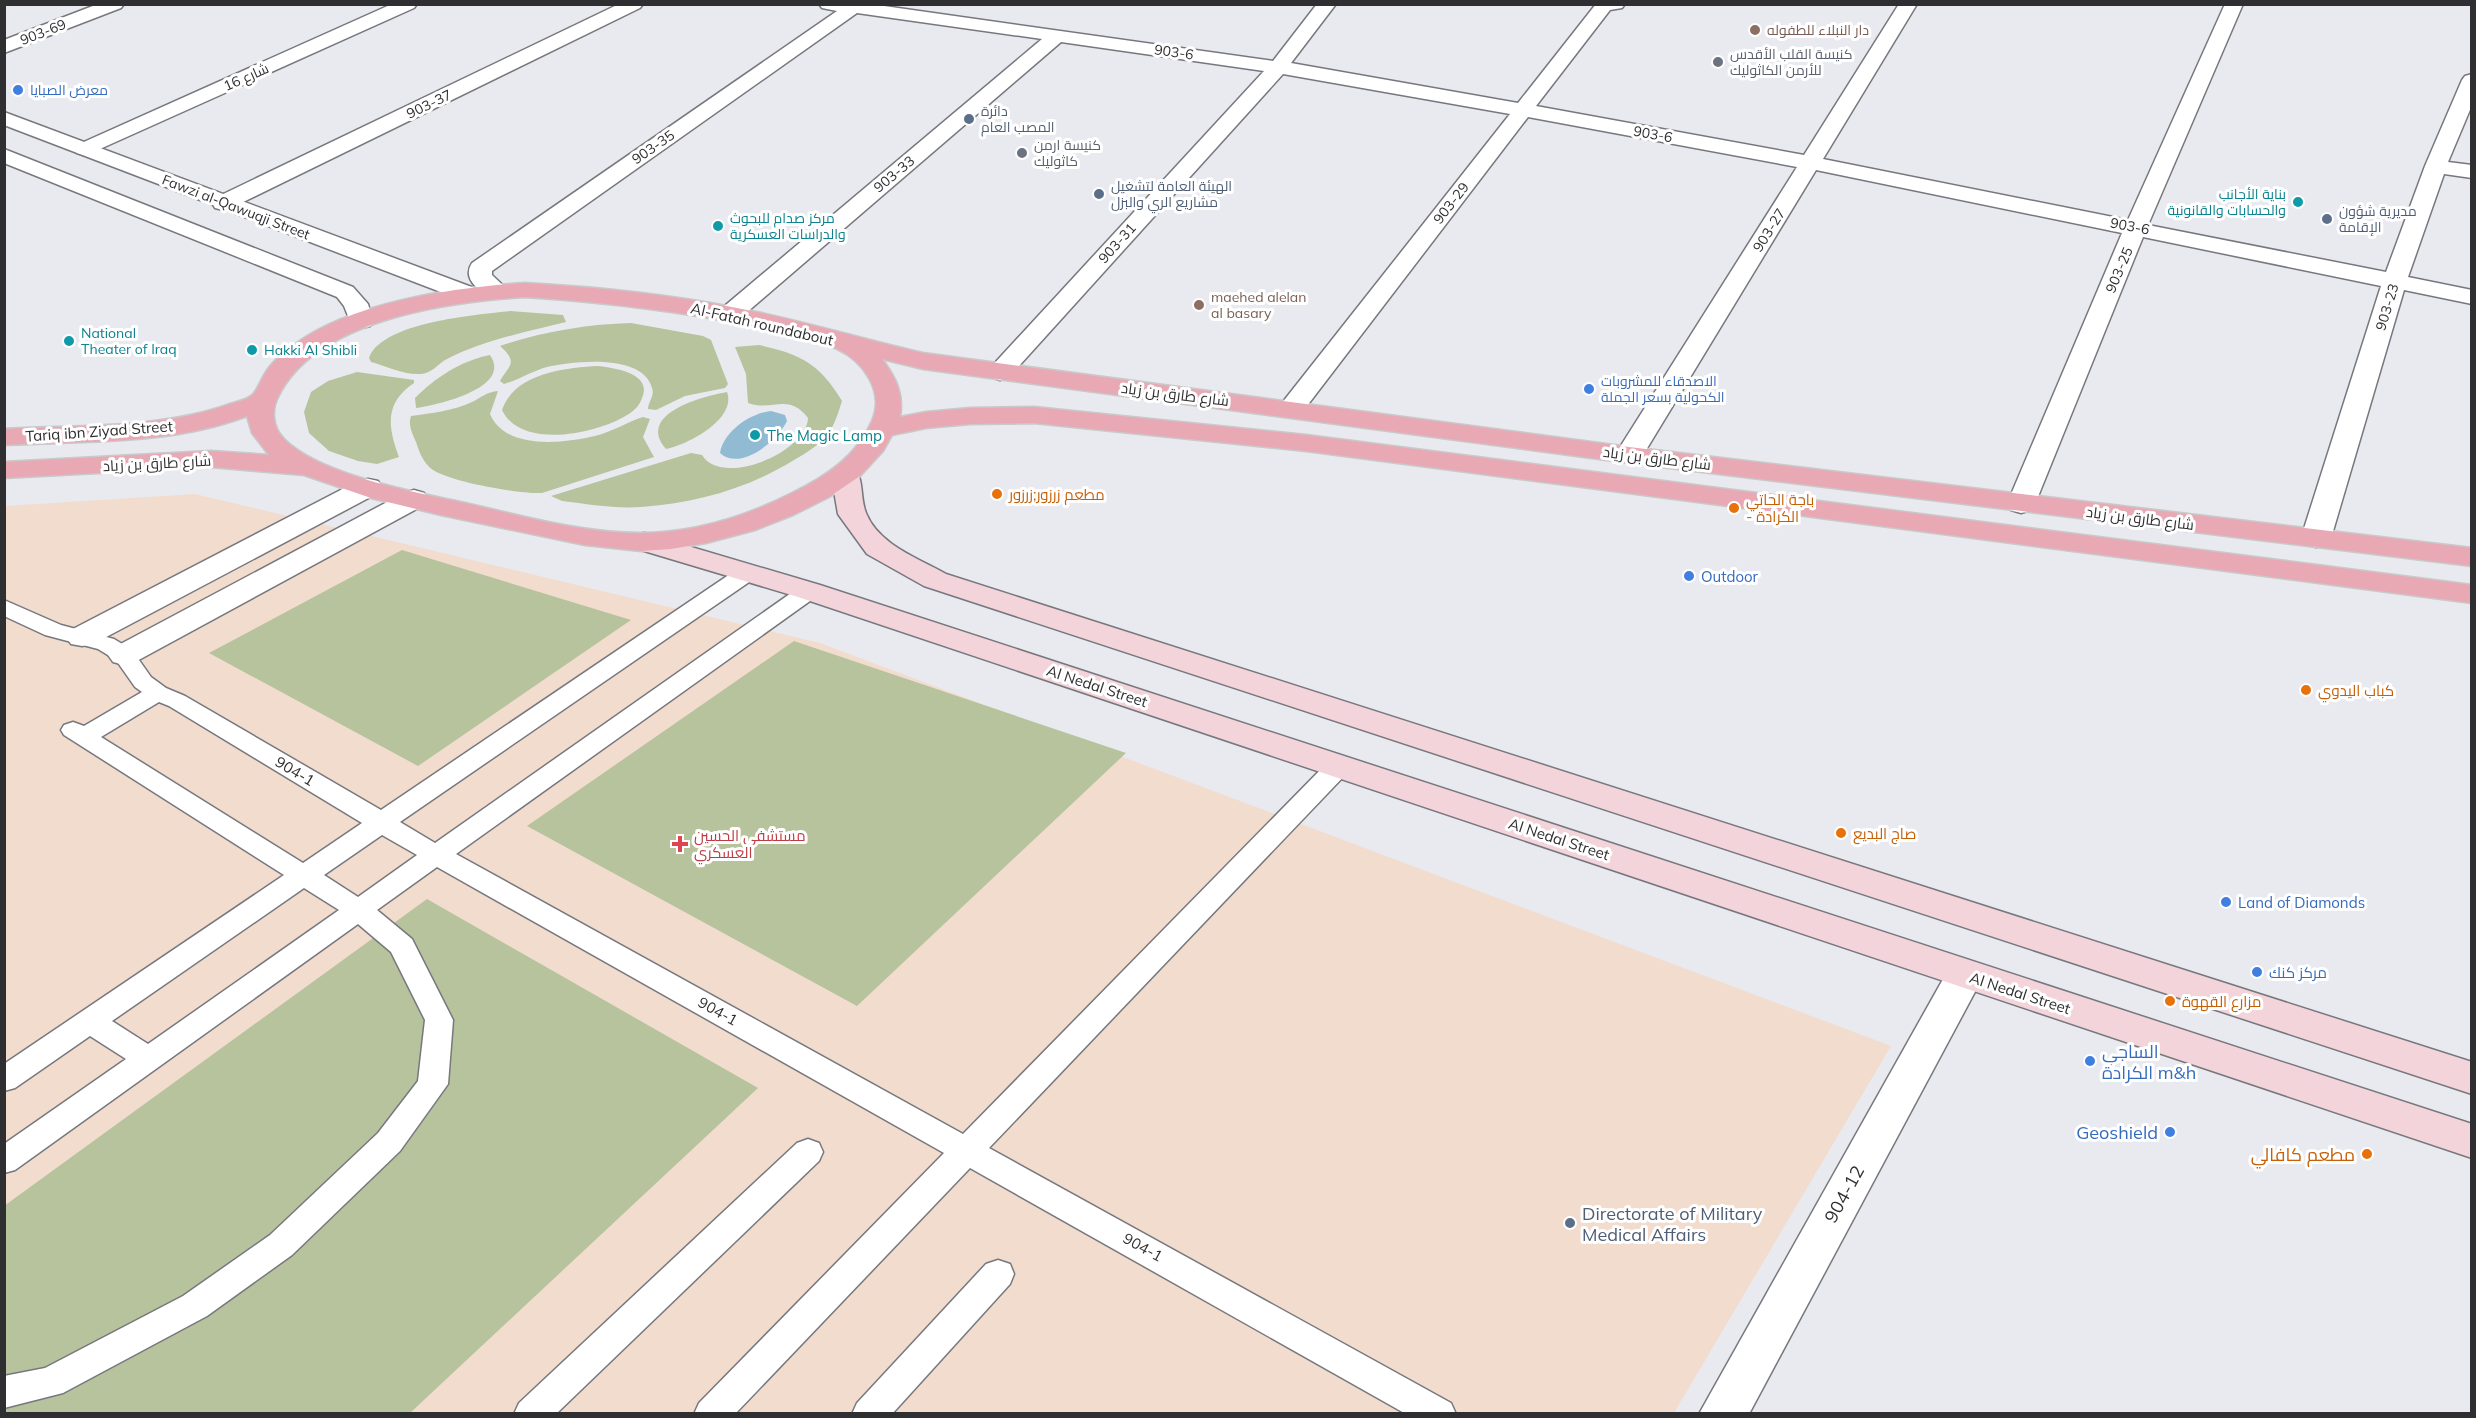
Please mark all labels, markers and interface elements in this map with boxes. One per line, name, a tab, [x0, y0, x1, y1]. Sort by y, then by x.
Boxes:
street label: 903-69	[17, 15, 69, 49]
place label: دار النبلاء للطفوله	[1767, 21, 1869, 39]
marker: دار النبلاء للطفوله	[1748, 23, 1762, 37]
street label: 903-6	[1153, 40, 1195, 64]
place label: كنيسة القلب الأقدس للأرمن الكاثوليك	[1730, 45, 1852, 79]
marker: كنيسة القلب الأقدس للأرمن الكاثوليك	[1711, 55, 1725, 69]
street label: شارع 16	[221, 59, 271, 95]
place label: معرض الصبايا	[30, 81, 108, 99]
marker: معرض الصبايا	[11, 83, 25, 97]
street label: 903-37	[403, 85, 455, 123]
place label: دائرة المصب العام	[981, 102, 1055, 137]
marker: دائرة المصب العام	[962, 112, 976, 126]
street label: 903-6	[1632, 122, 1674, 146]
street label: 903-35	[628, 126, 678, 168]
place label: كنيسة ارمن كاثوليك	[1034, 136, 1101, 170]
marker: كنيسة ارمن كاثوليك	[1015, 146, 1029, 160]
street label: 903-33	[870, 152, 918, 196]
street label: Fawzi al-Qawuqji Street	[160, 170, 313, 244]
place label: الهيئة العامة لتشغيل مشاريع الري والبزل	[1111, 177, 1232, 214]
street label: 903-29	[1429, 179, 1473, 227]
place label: بناية الأجانب والحسابات والقانونية	[2167, 185, 2286, 219]
marker: الهيئة العامة لتشغيل مشاريع الري والبزل	[1092, 187, 1106, 201]
marker: بناية الأجانب والحسابات والقانونية	[2291, 195, 2305, 209]
place label: مديرية شؤون الإقامة	[2339, 202, 2417, 236]
street label: 903-27	[1749, 205, 1789, 255]
place label: مركز صدام للبحوث والدراسات العسكرية	[730, 209, 846, 243]
marker: مديرية شؤون الإقامة	[2320, 212, 2334, 226]
street label: 903-6	[2109, 213, 2151, 239]
marker: مركز صدام للبحوث والدراسات العسكرية	[711, 219, 725, 233]
street label: 903-31	[1094, 219, 1140, 267]
street label: 903-25	[2101, 244, 2137, 296]
street label: 903-23	[2371, 281, 2403, 333]
place label: maehed alelan al basary	[1211, 288, 1306, 322]
street label: Al-Fatah roundabout	[689, 298, 835, 350]
marker: maehed alelan al basary	[1192, 298, 1206, 312]
place label: National Theater of Iraq	[81, 324, 177, 358]
marker: National Theater of Iraq	[62, 334, 76, 348]
place label: Hakki Al Shibli	[264, 341, 357, 359]
marker: Hakki Al Shibli	[245, 343, 259, 357]
place label: الاصدقاء للمشروبات الكحولية بسعر الجملة	[1601, 372, 1725, 406]
street label: شارع طارق بن زياد	[1120, 378, 1230, 412]
marker: الاصدقاء للمشروبات الكحولية بسعر الجملة	[1582, 382, 1596, 396]
street label: Tariq ibn Ziyad Street	[25, 416, 173, 446]
place label: The Magic Lamp	[767, 426, 882, 445]
marker: The Magic Lamp	[748, 428, 762, 442]
street label: شارع طارق بن زياد	[1602, 442, 1712, 476]
street label: شارع طارق بن زياد	[102, 451, 212, 477]
place label: مطعم زرزور;زرزور	[1008, 485, 1105, 505]
marker: مطعم زرزور;زرزور	[990, 487, 1004, 501]
place label: باجة الحاتي - الكرادة	[1746, 490, 1814, 526]
marker: باجة الحاتي - الكرادة	[1727, 501, 1741, 515]
street label: شارع طارق بن زياد	[2085, 502, 2195, 536]
place label: Outdoor	[1701, 567, 1759, 586]
marker: Outdoor	[1682, 569, 1696, 583]
street label: Al Nedal Street	[1044, 661, 1150, 711]
place label: كباب اليدوي	[2318, 681, 2394, 703]
marker: كباب اليدوي	[2299, 683, 2313, 697]
street label: 904-1	[272, 752, 318, 790]
street label: Al Nedal Street	[1506, 814, 1612, 864]
place label: صاج البديع	[1853, 824, 1916, 845]
place label: مستشفى الحسين العسكري	[694, 826, 806, 865]
marker: صاج البديع	[1834, 826, 1848, 840]
marker: مستشفى الحسين العسكري	[671, 835, 689, 853]
place label: Land of Diamonds	[2238, 893, 2365, 912]
marker: Land of Diamonds	[2219, 895, 2233, 909]
place label: مركز كنك	[2269, 963, 2327, 982]
marker: مركز كنك	[2250, 965, 2264, 979]
street label: Al Nedal Street	[1967, 968, 2073, 1018]
street label: 904-1	[695, 992, 741, 1030]
place label: مزارع القهوة	[2182, 992, 2261, 1013]
marker: مزارع القهوة	[2163, 994, 2177, 1008]
place label: الساجي الكرادة m&h	[2102, 1040, 2196, 1084]
marker: الساجي الكرادة m&h	[2083, 1054, 2097, 1068]
place label: Geoshield	[2076, 1121, 2158, 1144]
marker: Geoshield	[2163, 1125, 2177, 1139]
place label: مطعم كافالي	[2251, 1143, 2355, 1169]
marker: مطعم كافالي	[2360, 1147, 2374, 1161]
street label: 904-12	[1819, 1161, 1869, 1227]
place label: Directorate of Military Medical Affairs	[1582, 1202, 1763, 1246]
marker: Directorate of Military Medical Affairs	[1563, 1216, 1577, 1230]
street label: 904-1	[1120, 1228, 1166, 1266]

